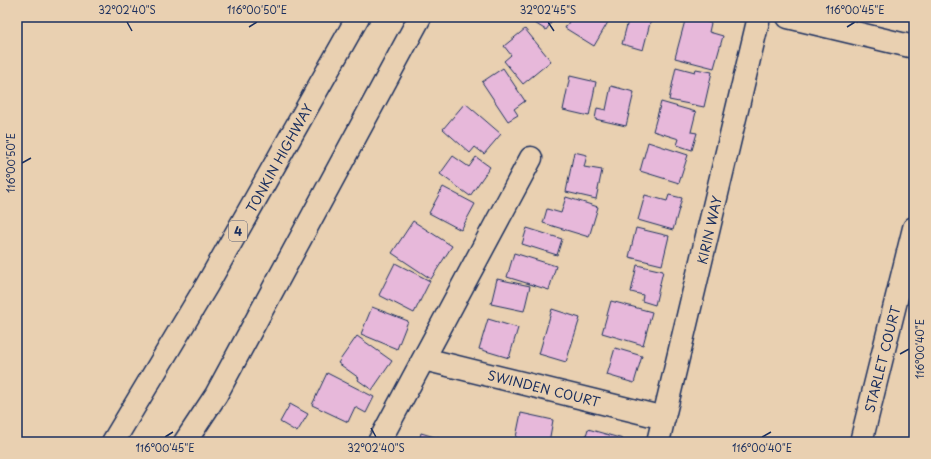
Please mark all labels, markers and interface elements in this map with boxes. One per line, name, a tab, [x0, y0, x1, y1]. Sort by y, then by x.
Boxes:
text: 32°02'40"S	[98, 2, 156, 17]
text: 116°00'50"E	[227, 2, 287, 17]
text: 32°02'45"S	[520, 2, 576, 17]
text: 116°00'45"E	[825, 2, 885, 17]
street label: TONKIN HIGHWAY	[241, 100, 317, 216]
text: 116°00'50"E	[3, 133, 18, 193]
street label: KIRIN WAY	[692, 193, 726, 266]
road number: 4	[229, 221, 247, 241]
street label: STARLET COURT	[860, 303, 905, 414]
text: 116°00'40"E	[912, 319, 927, 379]
street label: SWINDEN COURT	[486, 365, 602, 411]
text: 116°00'45"E	[135, 440, 195, 455]
text: 32°02'40"S	[347, 440, 405, 455]
text: 116°00'40"E	[732, 440, 792, 455]

